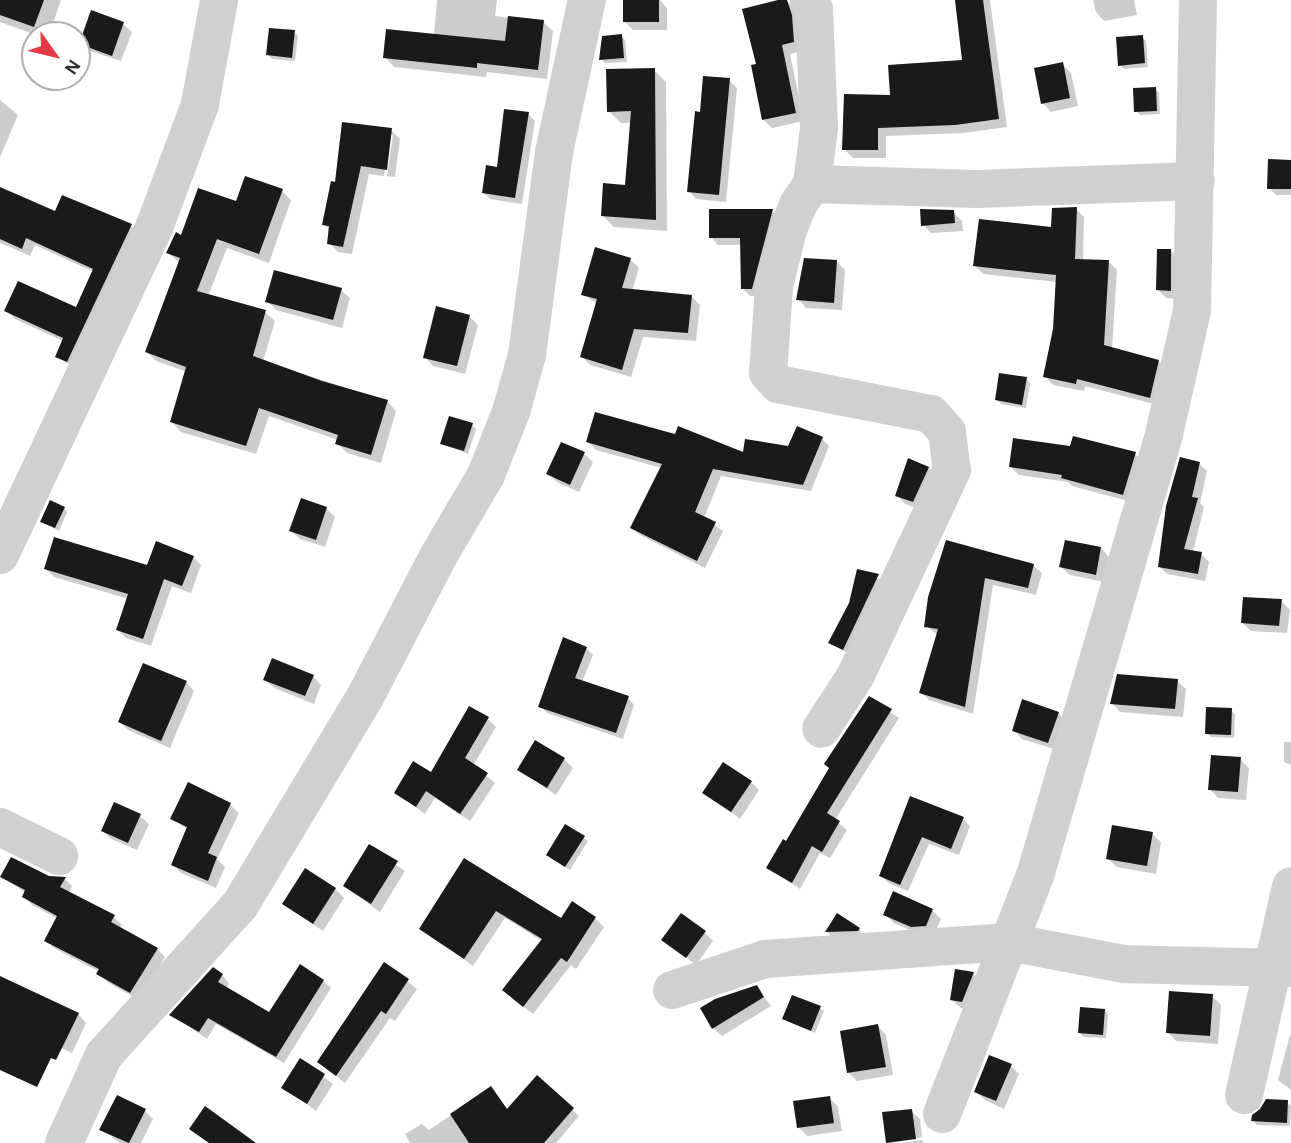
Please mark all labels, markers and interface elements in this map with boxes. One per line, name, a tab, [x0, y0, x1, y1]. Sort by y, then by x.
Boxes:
north arrow	[21, 21, 91, 91]
text: N	[61, 56, 84, 78]

